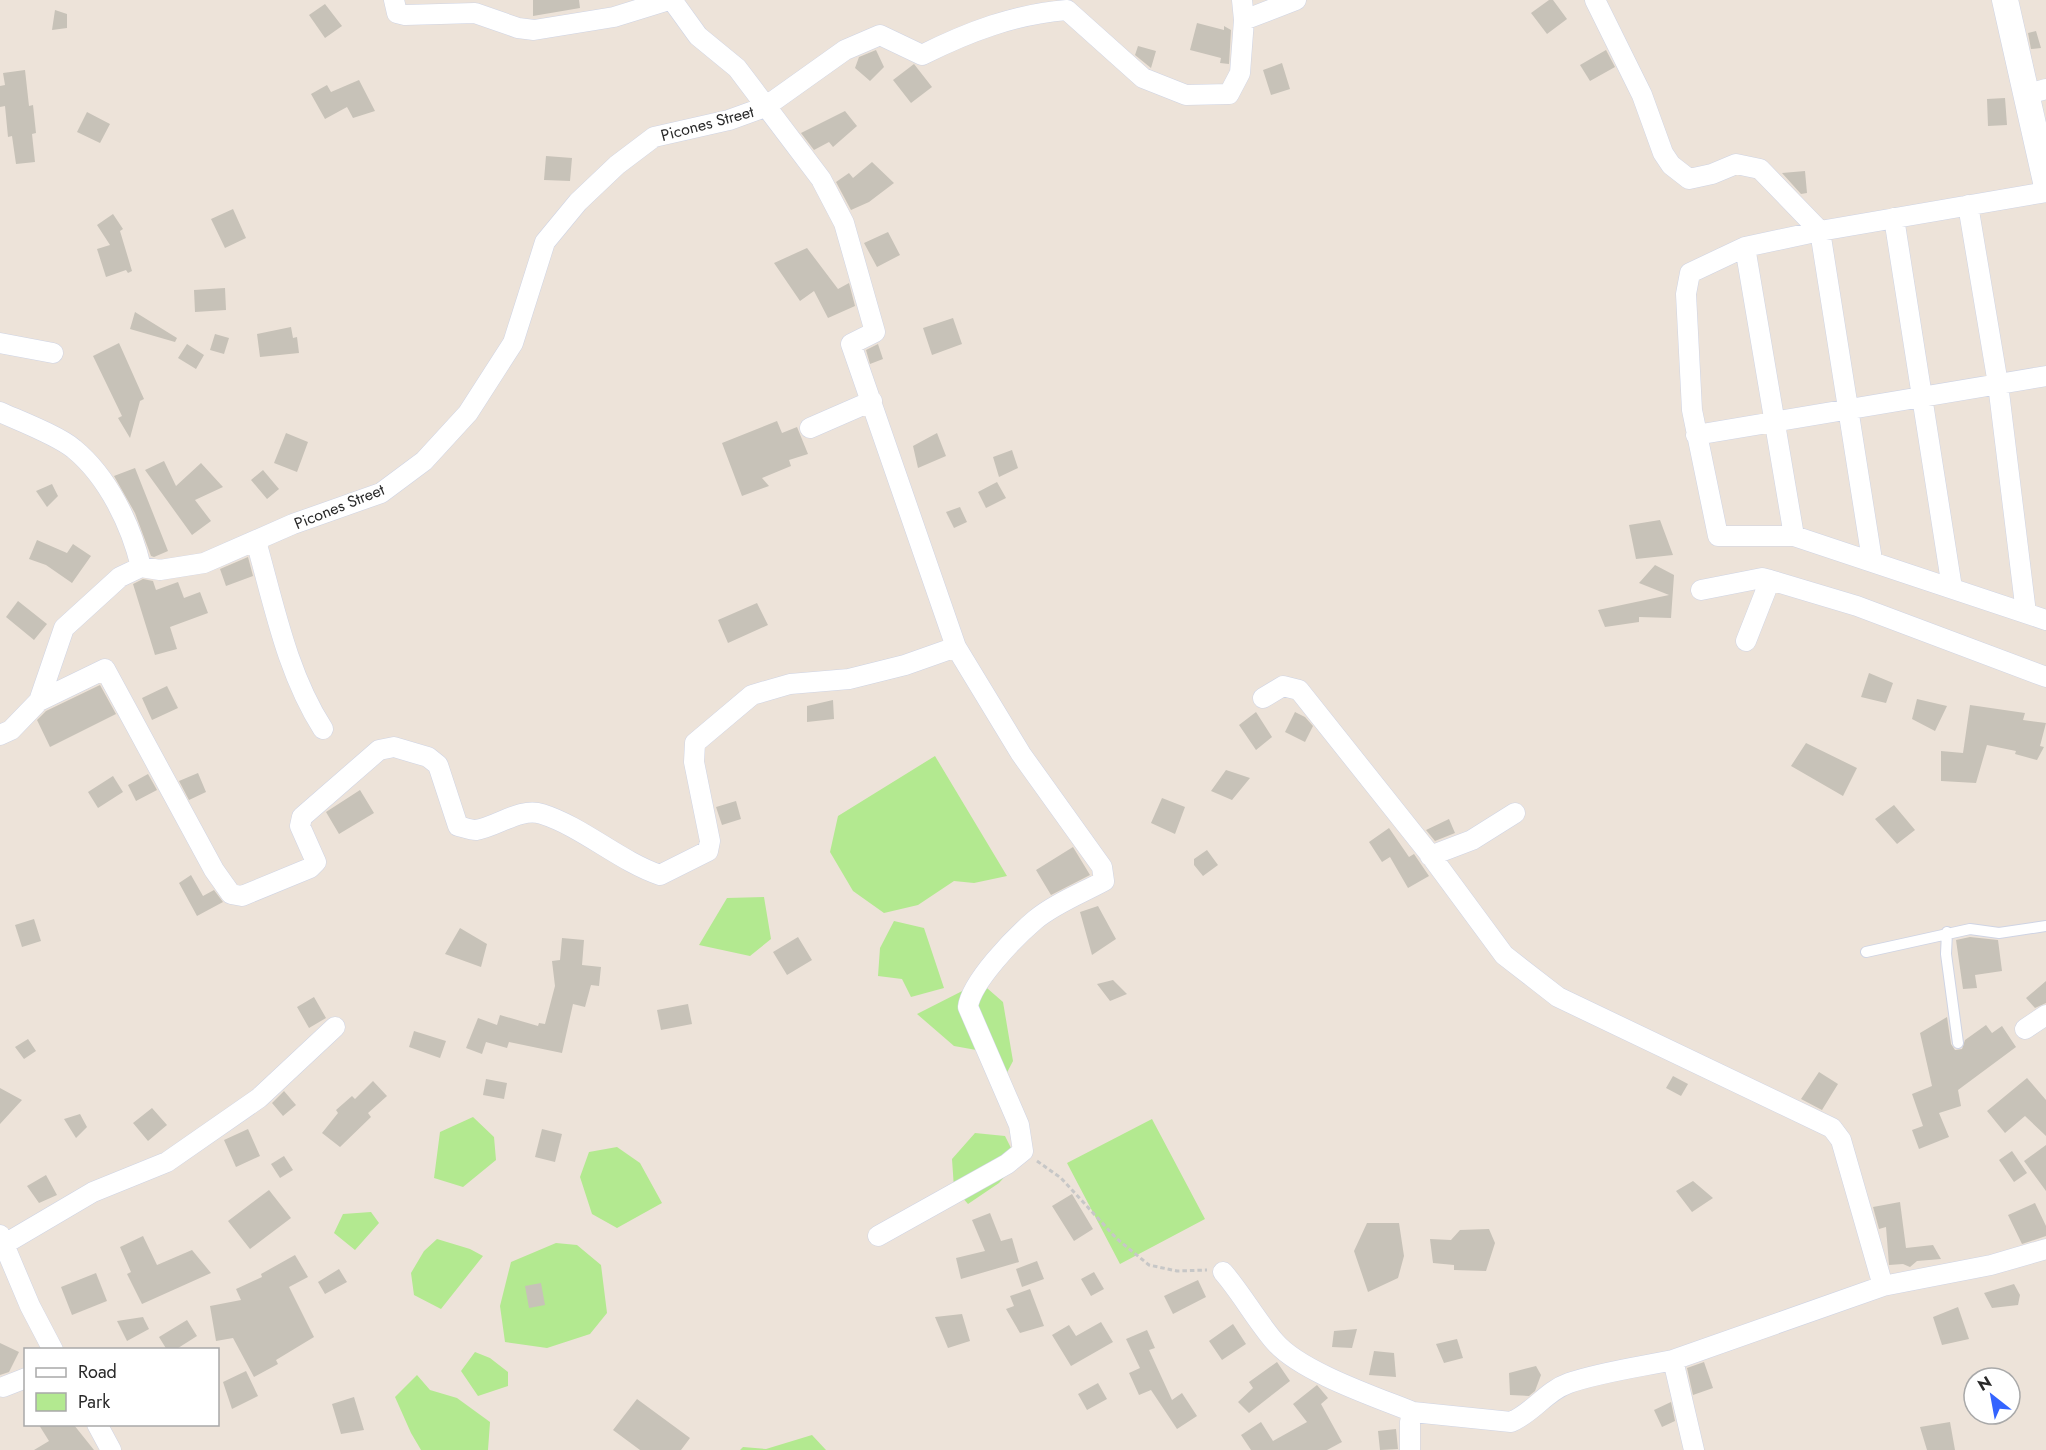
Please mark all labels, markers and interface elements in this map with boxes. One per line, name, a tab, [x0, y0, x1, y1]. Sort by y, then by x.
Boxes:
street label: Picones Street	[658, 100, 756, 147]
street label: Picones Street	[291, 478, 388, 535]
legend	[24, 1348, 219, 1426]
text: Road	[78, 1359, 117, 1385]
north arrow	[1962, 1366, 2022, 1426]
text: N	[1973, 1370, 1996, 1397]
text: Park	[78, 1389, 110, 1415]

